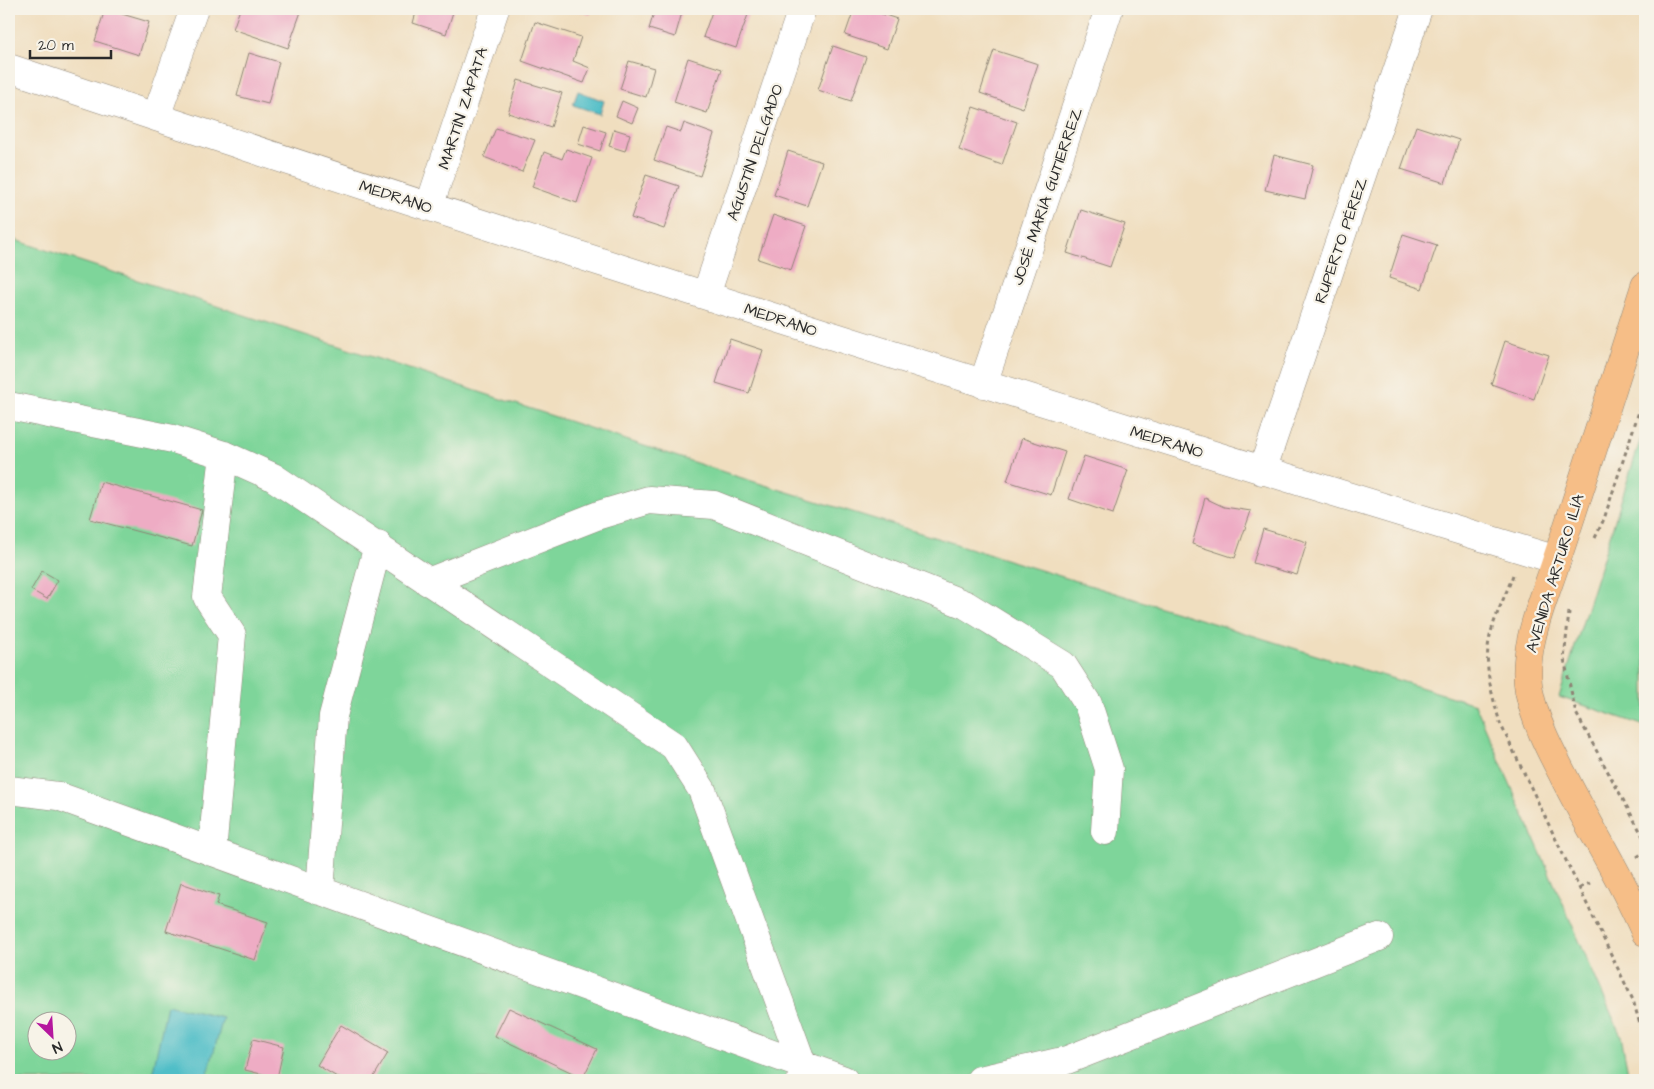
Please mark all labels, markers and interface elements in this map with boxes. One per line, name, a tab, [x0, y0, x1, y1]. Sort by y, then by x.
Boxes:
scale bar	[30, 28, 111, 60]
text: 20 m	[38, 35, 74, 56]
street label: MARTÍN ZAPATA	[433, 44, 493, 172]
street label: AGUSTÍN DELGADO	[721, 81, 789, 223]
street label: JOSÉ MARÍA GUTIERREZ	[1006, 104, 1088, 288]
street label: RUPERTO PÉREZ	[1309, 174, 1373, 306]
street label: MEDRANO	[356, 175, 435, 219]
street label: MEDRANO	[741, 298, 820, 342]
street label: MEDRANO	[1127, 420, 1206, 464]
street label: AVENIDA ARTURO ILÍA	[1520, 491, 1590, 655]
north arrow	[28, 1012, 78, 1062]
text: N	[49, 1036, 65, 1058]

